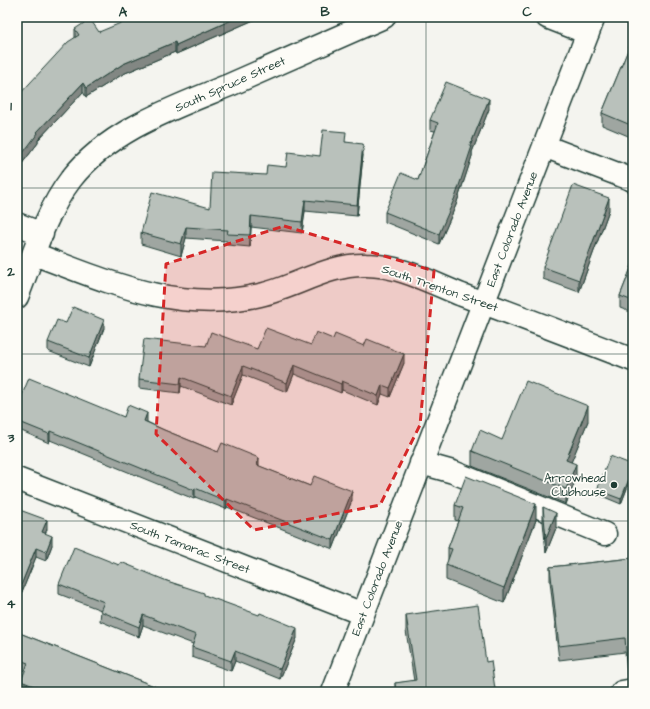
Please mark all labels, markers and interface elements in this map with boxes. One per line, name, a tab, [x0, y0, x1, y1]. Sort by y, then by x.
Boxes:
text: A	[119, 3, 128, 21]
text: B	[320, 3, 330, 21]
text: C	[522, 3, 532, 21]
street label: South Spruce Street	[172, 52, 288, 116]
text: 1	[10, 97, 12, 115]
street label: East Colorado Avenue	[483, 169, 542, 289]
street label: South Trenton Street	[379, 261, 500, 316]
text: 2	[6, 263, 15, 281]
text: 3	[7, 429, 15, 447]
place label: Arrowhead Clubhouse	[544, 470, 607, 501]
marker: Arrowhead Clubhouse	[609, 480, 619, 490]
street label: South Tamarac Street	[127, 517, 252, 578]
street label: East Colorado Avenue	[348, 518, 407, 638]
text: 4	[7, 595, 16, 613]

